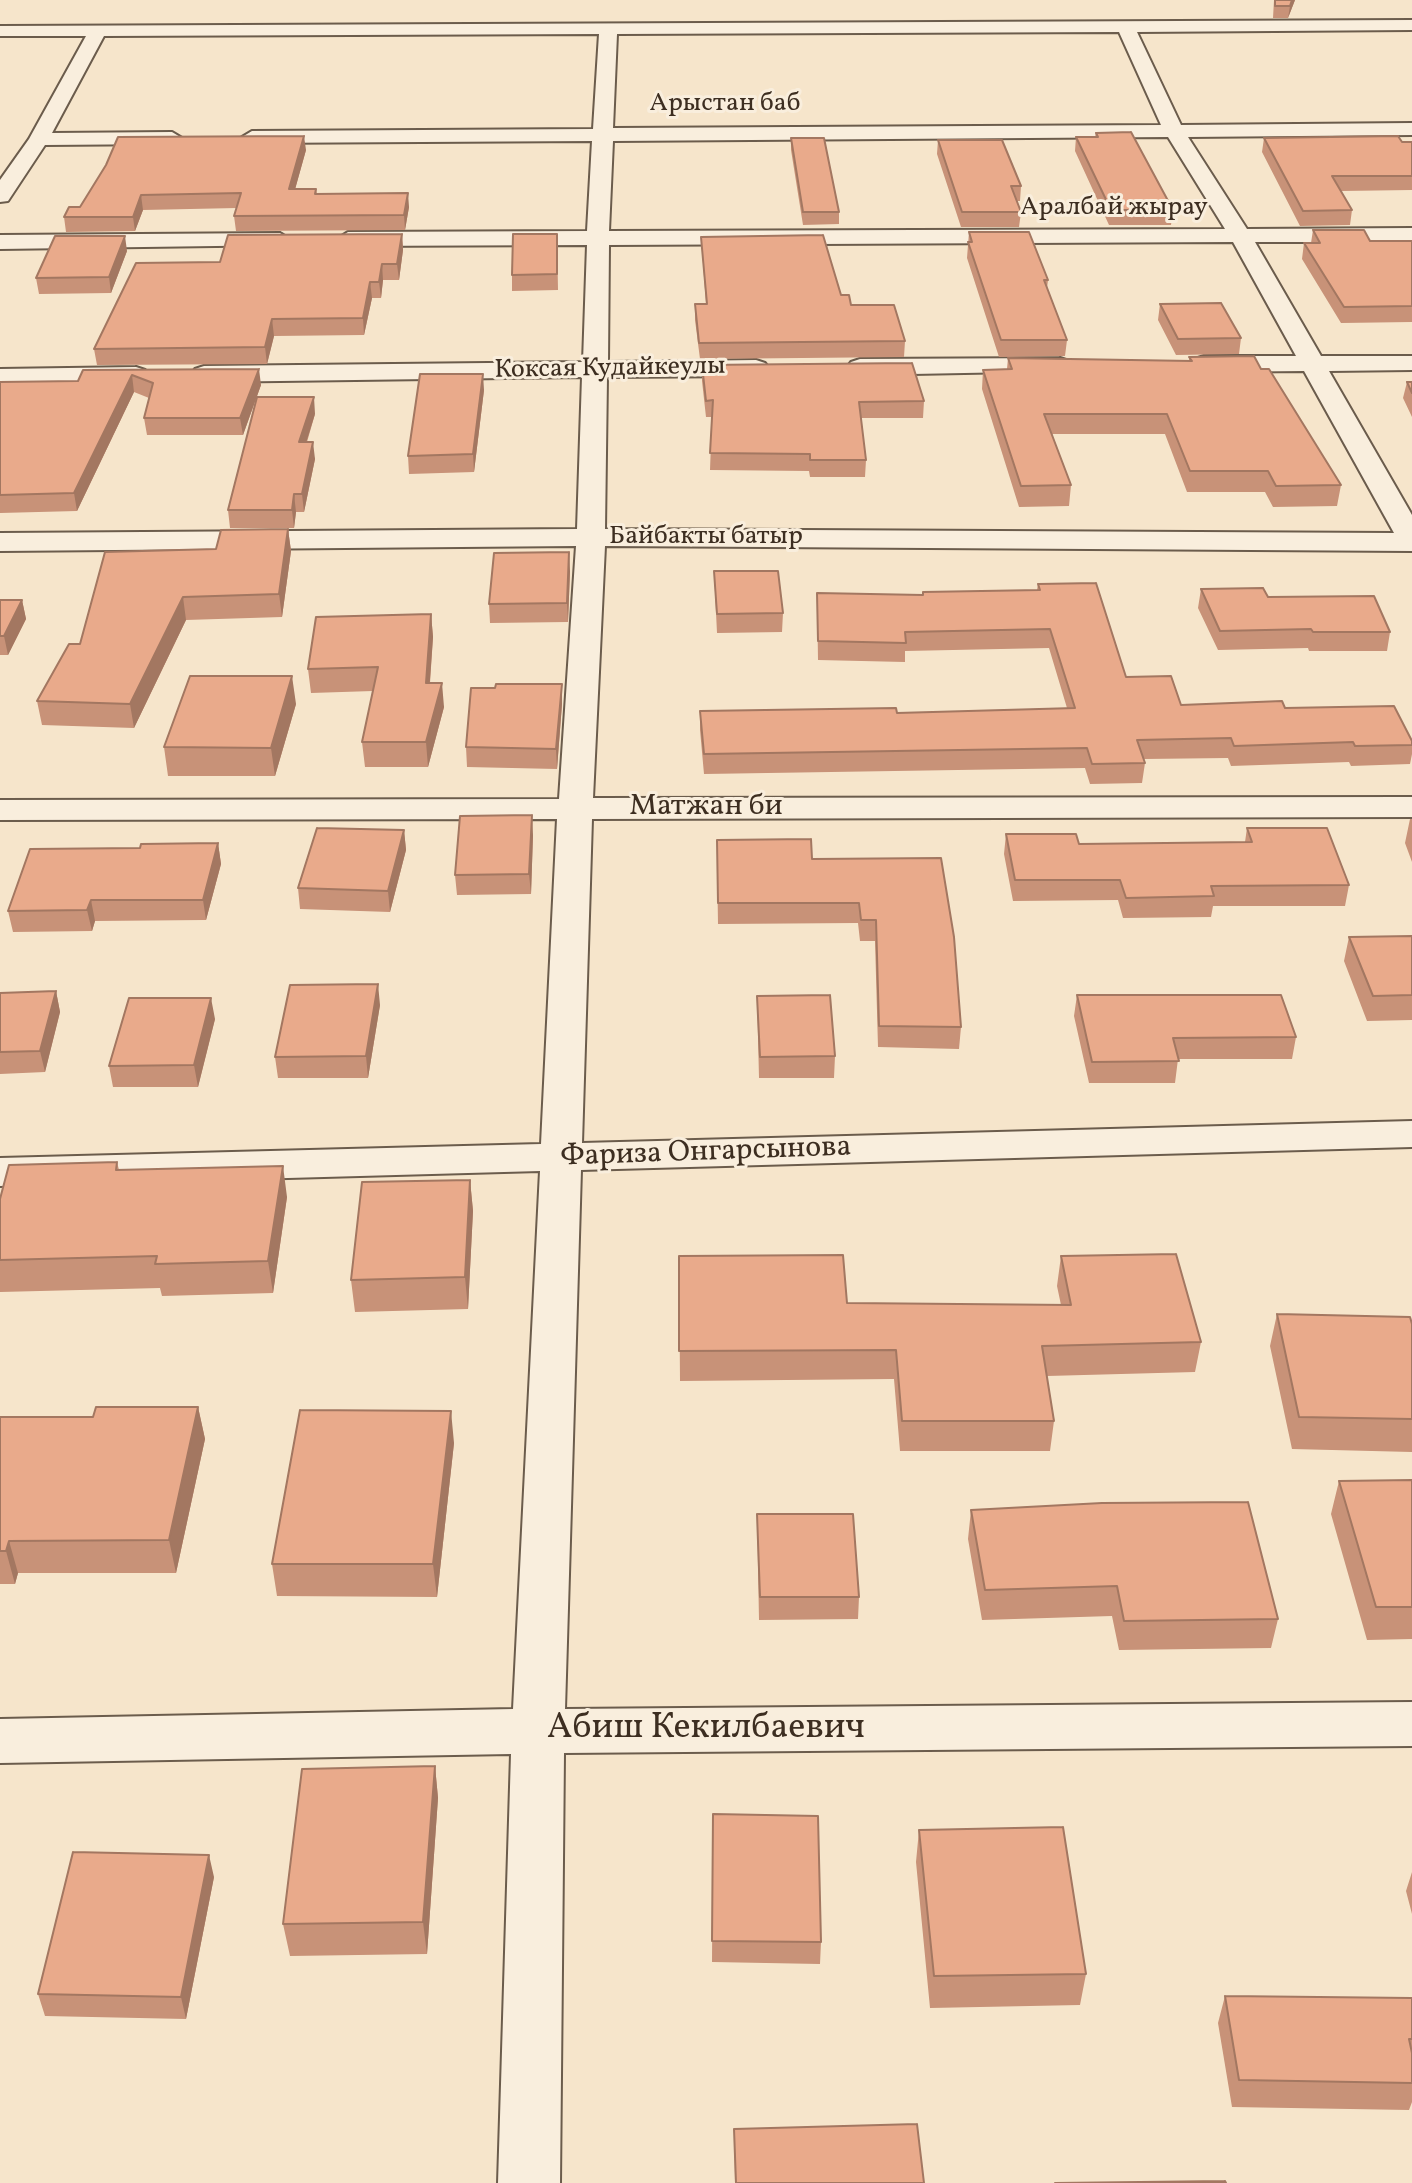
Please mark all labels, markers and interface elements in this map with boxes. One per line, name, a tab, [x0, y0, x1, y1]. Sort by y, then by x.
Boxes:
street label: Арыстан баб	[650, 89, 800, 121]
street label: Аралбай жырау	[1020, 193, 1208, 225]
street label: Коксая Кудайкеулы	[494, 352, 726, 388]
street label: Байбакты батыр	[609, 522, 803, 554]
street label: Матжан би	[629, 790, 783, 826]
street label: Фариза Онгарсынова	[560, 1131, 852, 1177]
street label: Абиш Кекилбаевич	[547, 1708, 865, 1752]

